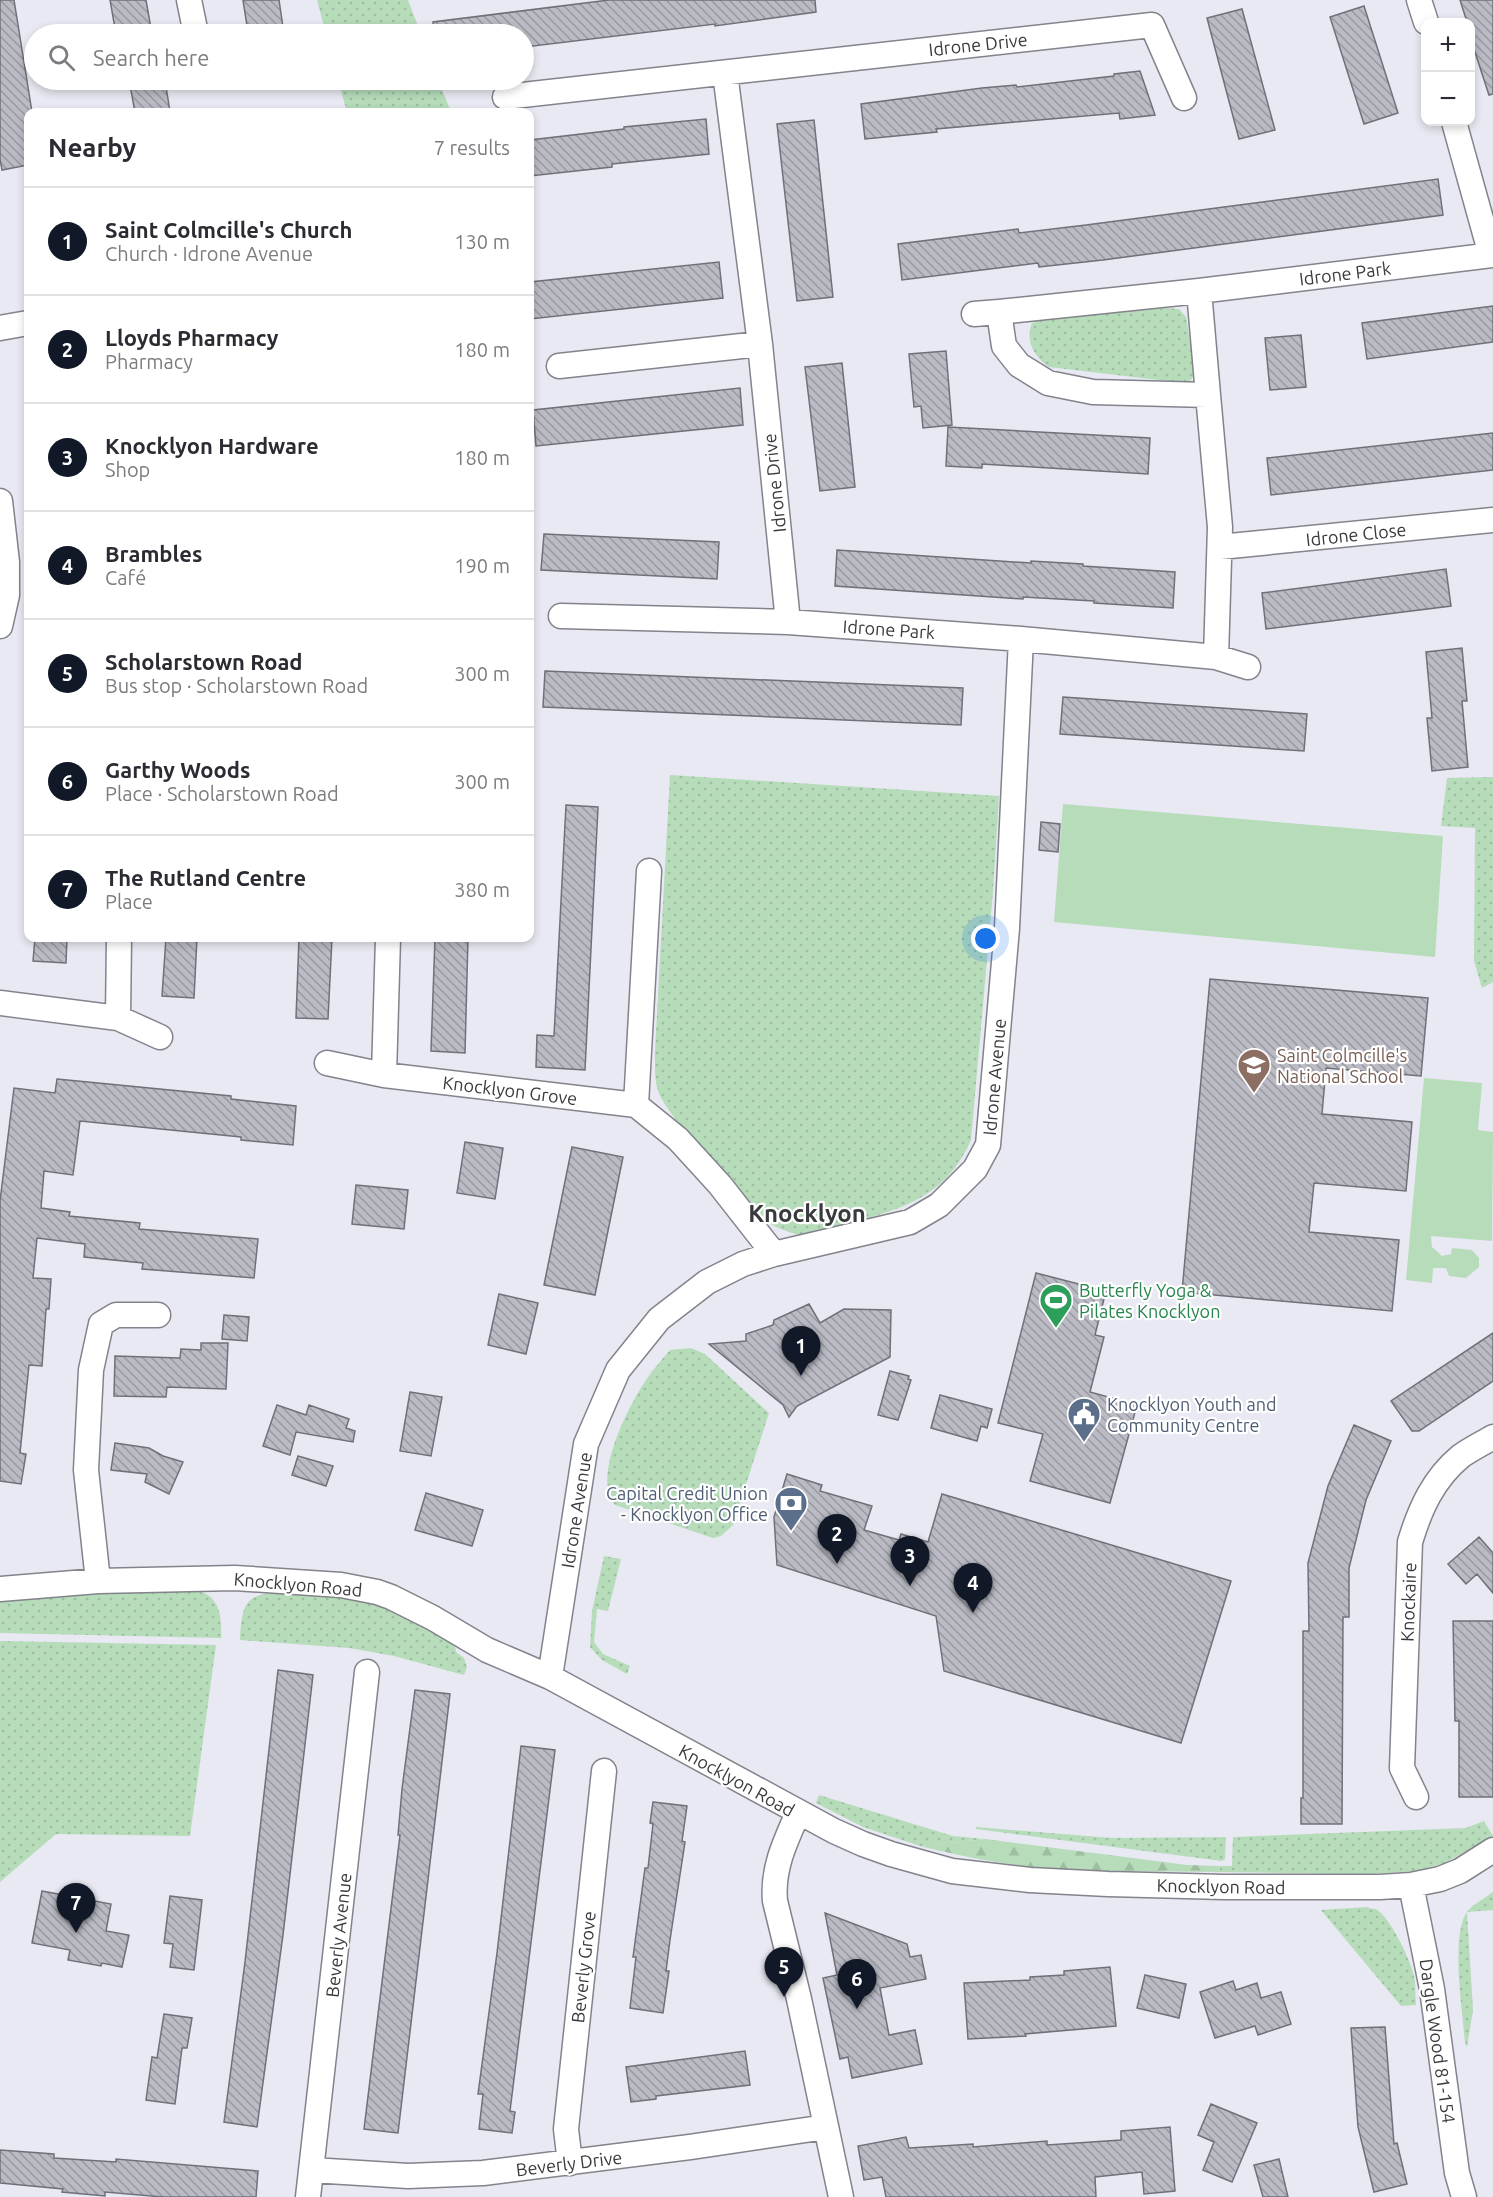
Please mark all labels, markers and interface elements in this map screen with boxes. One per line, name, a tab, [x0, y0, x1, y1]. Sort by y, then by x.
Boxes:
map controls	[1421, 18, 1475, 126]
button: +	[1421, 18, 1475, 72]
search box	[24, 24, 534, 90]
street label: Idrone Drive	[928, 29, 1028, 59]
icon: search	[45, 41, 78, 74]
text: Search here	[93, 45, 209, 70]
button: −	[1421, 72, 1475, 126]
text: Nearby	[48, 133, 136, 162]
text: 7 results	[434, 136, 510, 159]
text: Saint Colmcille's Church	[105, 217, 352, 242]
text: 1	[62, 230, 73, 253]
text: 130 m	[454, 230, 510, 253]
text: Church · Idrone Avenue	[105, 242, 313, 265]
street label: Idrone Park	[1298, 257, 1392, 289]
text: Lloyds Pharmacy	[105, 325, 278, 350]
text: 2	[62, 338, 73, 361]
text: 180 m	[454, 338, 510, 361]
text: Pharmacy	[105, 350, 193, 373]
text: Knocklyon Hardware	[105, 433, 319, 458]
street label: Idrone Drive	[759, 433, 789, 533]
text: 3	[62, 446, 73, 469]
text: 180 m	[454, 446, 510, 469]
text: Shop	[105, 458, 150, 481]
street label: Idrone Close	[1305, 519, 1407, 549]
text: Brambles	[105, 541, 202, 566]
text: 4	[62, 554, 73, 577]
text: 190 m	[454, 554, 510, 577]
text: Café	[105, 566, 146, 589]
street label: Idrone Park	[842, 616, 936, 642]
text: Scholarstown Road	[105, 649, 303, 674]
text: 5	[62, 662, 73, 685]
text: 300 m	[454, 662, 510, 685]
text: Bus stop · Scholarstown Road	[105, 674, 368, 697]
text: Garthy Woods	[105, 757, 250, 782]
text: 6	[62, 770, 73, 793]
text: 300 m	[454, 770, 510, 793]
text: Place · Scholarstown Road	[105, 782, 339, 805]
text: The Rutland Centre	[105, 865, 306, 890]
text: 7	[62, 878, 73, 901]
text: 380 m	[454, 878, 510, 901]
text: Place	[105, 890, 153, 913]
your location	[971, 924, 1000, 953]
street label: Idrone Avenue	[979, 1018, 1009, 1136]
place label: Saint Colmcille's National School	[1277, 1045, 1408, 1086]
school or university icon: Saint Colmcille's National School	[1236, 1047, 1272, 1094]
street label: Knocklyon Grove	[442, 1072, 578, 1108]
district label: Knocklyon	[748, 1200, 866, 1227]
place label: Butterfly Yoga & Pilates Knocklyon	[1079, 1280, 1220, 1321]
sports icon: Butterfly Yoga & Pilates Knocklyon	[1038, 1282, 1074, 1329]
pin: 1	[782, 1326, 820, 1376]
place label: Knocklyon Youth and Community Centre	[1107, 1394, 1276, 1435]
public building icon: Knocklyon Youth and Community Centre	[1066, 1396, 1102, 1443]
street label: Idrone Avenue	[557, 1450, 595, 1570]
place label: Capital Credit Union - Knocklyon Office	[606, 1483, 768, 1524]
bank icon: Capital Credit Union - Knocklyon Office	[773, 1485, 809, 1532]
pin: 2	[818, 1514, 856, 1564]
pin: 3	[890, 1536, 930, 1586]
street label: Knockaire	[1397, 1562, 1419, 1642]
pin: 4	[954, 1564, 992, 1613]
street label: Knocklyon Road	[233, 1568, 363, 1600]
street label: Knocklyon Road	[676, 1740, 798, 1820]
street label: Beverly Avenue	[322, 1872, 354, 1998]
street label: Knocklyon Road	[1156, 1875, 1286, 1897]
pin: 7	[56, 1884, 96, 1933]
street label: Beverly Grove	[567, 1910, 599, 2024]
pin: 5	[764, 1948, 804, 1997]
street label: Dargle Wood 81-154	[1417, 1957, 1459, 2125]
pin: 6	[838, 1960, 876, 2009]
street label: Beverly Drive	[515, 2147, 623, 2179]

